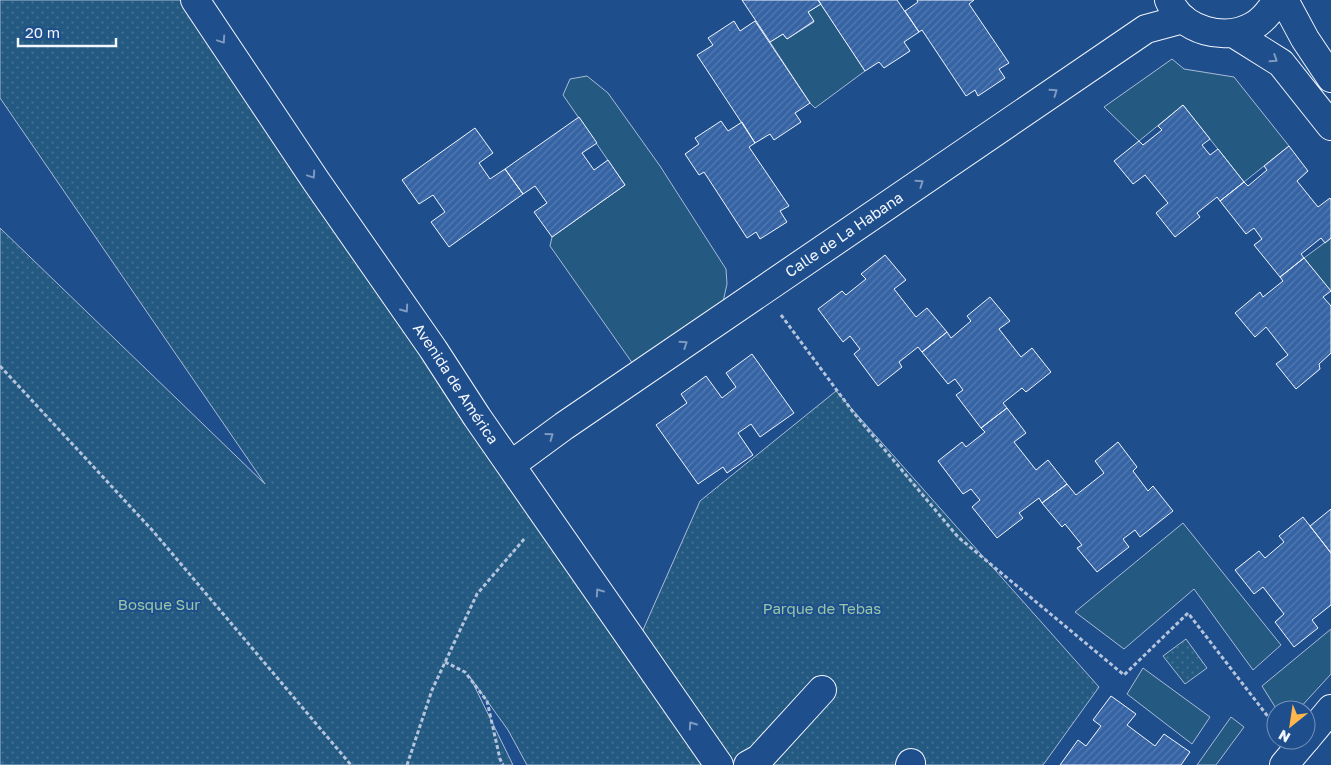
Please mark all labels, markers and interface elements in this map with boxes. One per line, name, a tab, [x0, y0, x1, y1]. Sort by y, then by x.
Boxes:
scale bar	[18, 15, 115, 47]
text: 20 m	[25, 23, 60, 41]
one-way arrow	[216, 35, 225, 44]
one-way arrow	[1269, 52, 1278, 62]
one-way arrow	[1048, 89, 1058, 98]
one-way arrow	[306, 170, 315, 179]
one-way arrow	[914, 180, 923, 190]
street label: Calle de La Habana	[781, 188, 906, 281]
one-way arrow	[399, 303, 408, 313]
street label: Avenida de América	[410, 320, 503, 447]
one-way arrow	[678, 341, 688, 350]
one-way arrow	[544, 433, 554, 442]
one-way arrow	[596, 588, 605, 597]
park label: Bosque Sur	[118, 595, 200, 613]
park label: Parque de Tebas	[763, 599, 881, 617]
north arrow	[1266, 700, 1316, 750]
one-way arrow	[689, 721, 698, 731]
text: N	[1275, 727, 1293, 747]

